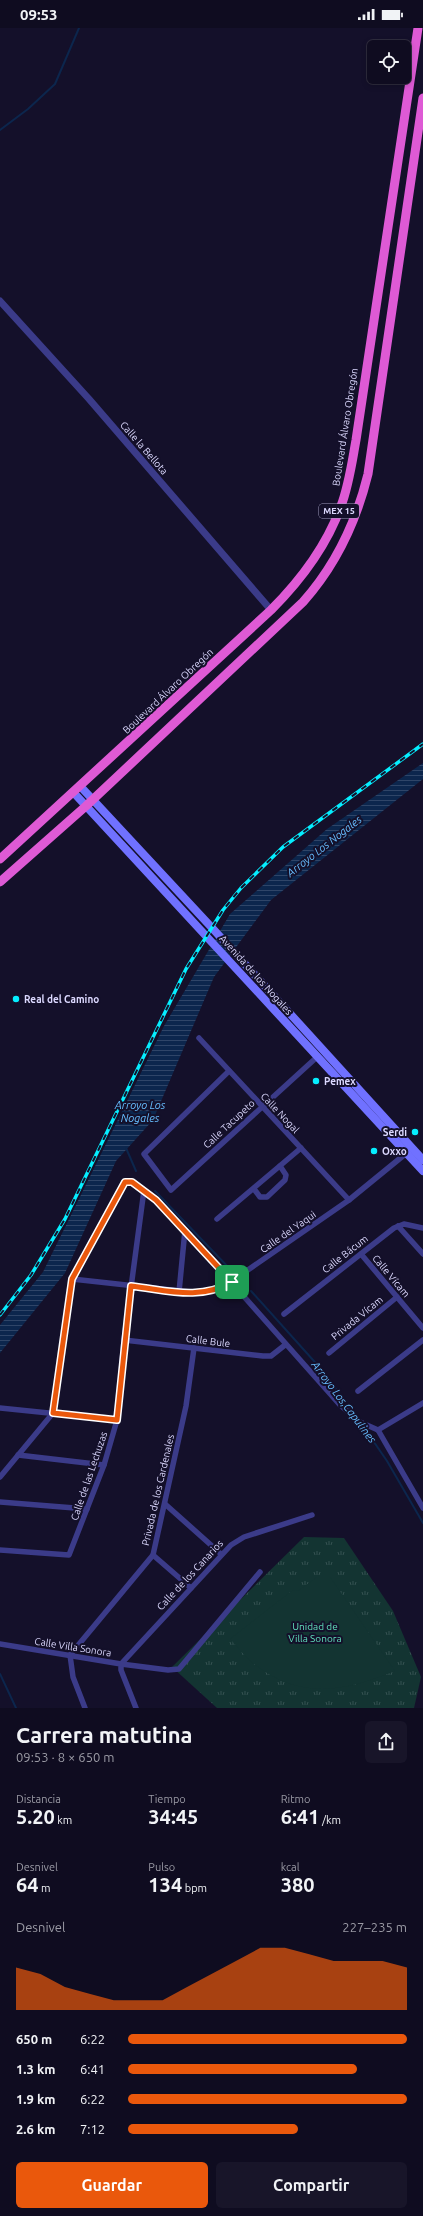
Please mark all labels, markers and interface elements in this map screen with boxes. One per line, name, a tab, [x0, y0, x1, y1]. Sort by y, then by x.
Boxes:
text: 09:53	[20, 6, 58, 23]
map controls	[367, 40, 411, 84]
button: locate	[367, 40, 411, 84]
street label: Boulevard Álvaro Obregón	[329, 367, 360, 487]
street label: Calle la Bellota	[118, 419, 170, 477]
road number: MEX 15	[319, 504, 359, 518]
street label: Boulevard Álvaro Obregón	[120, 646, 215, 736]
water label: Arroyo Los Nogales	[283, 813, 364, 880]
street label: Avenida de los Nogales	[217, 933, 295, 1017]
marker: Real del Camino	[11, 994, 21, 1004]
place label: Real del Camino	[24, 994, 99, 1005]
marker: Pemex	[311, 1076, 321, 1086]
place label: Pemex	[324, 1076, 356, 1087]
street label: Calle Nogal	[259, 1091, 302, 1136]
street label: Calle Tacupeto	[201, 1097, 257, 1151]
water label: Arroyo Los Nogales	[114, 1099, 166, 1124]
place label: Serdi	[383, 1127, 407, 1138]
marker: Serdi	[410, 1127, 420, 1137]
marker: Oxxo	[369, 1146, 379, 1156]
place label: Oxxo	[382, 1146, 407, 1157]
street label: Calle del Yaqui	[258, 1209, 318, 1255]
street label: Calle Bácum	[320, 1233, 370, 1275]
street label: Calle Vícam	[370, 1253, 412, 1299]
pin	[215, 1265, 249, 1299]
icon: arrive	[221, 1271, 243, 1293]
street label: Privada Vícam	[329, 1294, 385, 1342]
street label: Calle Bule	[185, 1333, 231, 1349]
water label: Arroyo Los,Capulines	[309, 1358, 379, 1446]
street label: Calle de las Lechuzas	[69, 1430, 109, 1522]
street label: Privada de los Cardenales	[140, 1433, 176, 1547]
street label: Calle de los Canarios	[155, 1538, 225, 1612]
park label: Unidad de Villa Sonora	[288, 1621, 342, 1644]
street label: Calle Villa Sonora	[34, 1635, 112, 1659]
button: share	[365, 1721, 407, 1763]
text: Carrera matutina	[16, 1722, 192, 1747]
text: 09:53 · 8 × 650 m	[16, 1750, 115, 1764]
text: Distancia	[16, 1793, 61, 1805]
text: Tiempo	[148, 1793, 186, 1805]
text: Ritmo	[281, 1793, 310, 1805]
text: 5.20	[16, 1805, 55, 1828]
text: 34:45	[148, 1805, 198, 1828]
text: 6:41	[281, 1805, 319, 1828]
text: km	[55, 1814, 72, 1826]
text: /km	[319, 1814, 341, 1826]
text: Desnivel	[16, 1861, 58, 1873]
text: Pulso	[148, 1861, 175, 1873]
text: kcal	[281, 1861, 300, 1873]
text: 64	[16, 1873, 39, 1896]
text: 134	[148, 1873, 182, 1896]
text: 380	[281, 1873, 315, 1896]
text: m	[39, 1882, 51, 1894]
text: bpm	[182, 1882, 207, 1894]
text: Desnivel	[16, 1920, 65, 1934]
text: 227–235 m	[342, 1920, 407, 1934]
text: 650 m	[16, 2032, 52, 2046]
text: 6:22	[80, 2032, 105, 2046]
text: 1.3 km	[16, 2062, 55, 2076]
text: 6:41	[80, 2062, 105, 2076]
text: 1.9 km	[16, 2092, 55, 2106]
text: 6:22	[80, 2092, 105, 2106]
text: 2.6 km	[16, 2122, 55, 2136]
text: 7:12	[80, 2122, 105, 2136]
button: Guardar	[16, 2162, 208, 2208]
button: Compartir	[216, 2162, 407, 2208]

